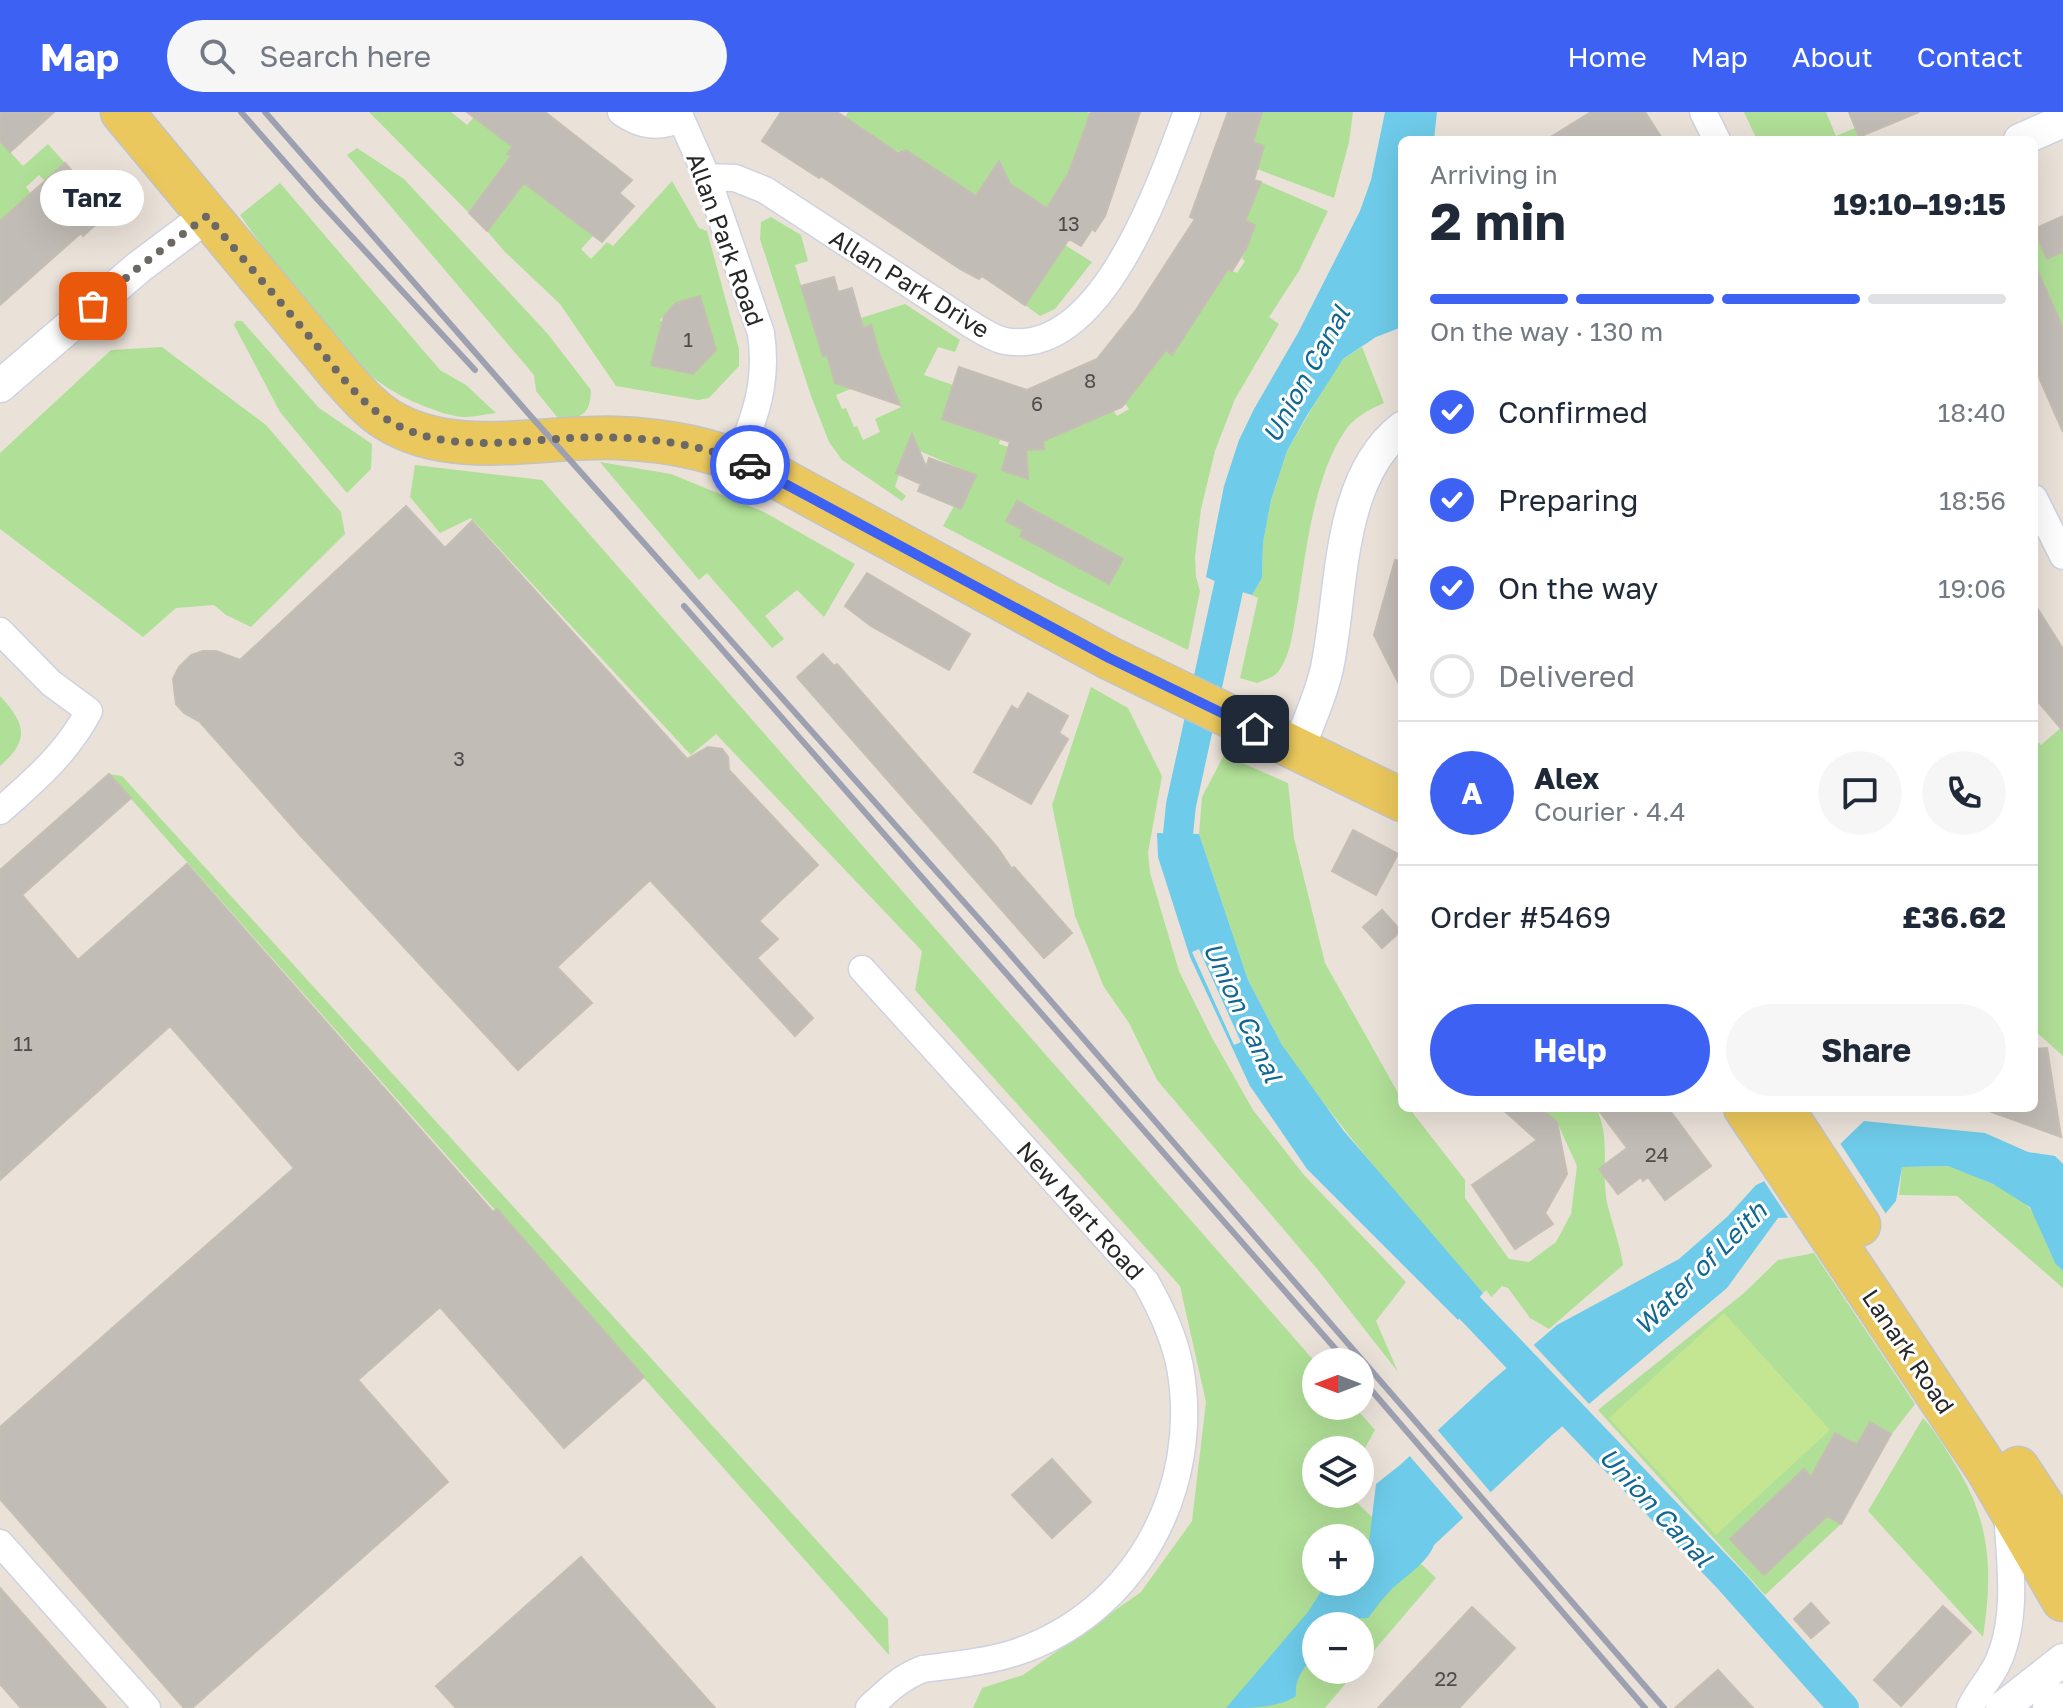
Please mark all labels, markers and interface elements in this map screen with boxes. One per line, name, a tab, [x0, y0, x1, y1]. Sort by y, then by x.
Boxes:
search box	[167, 20, 727, 92]
text: Map	[40, 34, 119, 79]
icon: search	[195, 34, 239, 78]
text: Search here	[259, 38, 431, 74]
text: Home	[1568, 40, 1647, 73]
text: Map	[1691, 40, 1748, 73]
text: About	[1792, 40, 1873, 73]
text: Contact	[1917, 40, 2023, 73]
street label: Allan Park Road	[681, 149, 771, 329]
text: Arriving in	[1430, 159, 1558, 190]
callout: Tanz	[41, 170, 145, 226]
text: Tanz	[63, 182, 121, 213]
text: 19:10–19:15	[1833, 186, 2006, 222]
text: 2 min	[1430, 189, 1566, 251]
house number: 13	[1058, 211, 1080, 235]
street label: Allan Park Drive	[825, 222, 995, 344]
pin	[59, 272, 127, 340]
icon: bag	[71, 284, 115, 328]
water label: Union Canal	[1256, 299, 1357, 448]
text: On the way · 130 m	[1430, 316, 1663, 347]
house number: 1	[683, 327, 693, 351]
house number: 8	[1084, 368, 1096, 392]
icon: check	[1430, 390, 1474, 434]
house number: 6	[1031, 391, 1043, 415]
text: Confirmed	[1498, 394, 1648, 430]
text: 18:40	[1938, 397, 2006, 428]
courier	[710, 425, 790, 505]
icon: car	[728, 443, 772, 487]
icon: check	[1430, 478, 1474, 522]
text: Preparing	[1498, 482, 1639, 518]
text: 18:56	[1939, 485, 2006, 516]
icon: check	[1430, 566, 1474, 610]
text: On the way	[1498, 570, 1658, 606]
text: 19:06	[1938, 573, 2006, 604]
text: Delivered	[1498, 658, 1635, 694]
pin	[1221, 695, 1289, 763]
icon: home	[1233, 707, 1277, 751]
house number: 3	[453, 746, 465, 770]
button: chat	[1818, 751, 1902, 835]
button: phone	[1922, 751, 2006, 835]
text: Alex	[1534, 760, 1599, 796]
text: A	[1461, 775, 1483, 811]
text: Courier · 4.4	[1534, 796, 1686, 827]
text: Order #5469	[1430, 899, 1611, 935]
text: £36.62	[1902, 899, 2006, 935]
water label: Union Canal	[1197, 937, 1290, 1089]
button: Help	[1430, 1004, 1710, 1096]
button: Share	[1726, 1004, 2006, 1096]
house number: 11	[13, 1031, 33, 1055]
street label: New Mart Road	[1011, 1135, 1151, 1285]
house number: 24	[1645, 1142, 1669, 1166]
water label: Water of Leith	[1627, 1195, 1773, 1341]
street label: Lanark Road	[1857, 1283, 1961, 1419]
north arrow	[1302, 1348, 1374, 1420]
map controls	[1302, 1348, 1374, 1684]
button: layers	[1302, 1436, 1374, 1508]
water label: Union Canal	[1593, 1441, 1720, 1574]
button: +	[1302, 1524, 1374, 1596]
button: −	[1302, 1612, 1374, 1684]
house number: 22	[1434, 1666, 1458, 1690]

